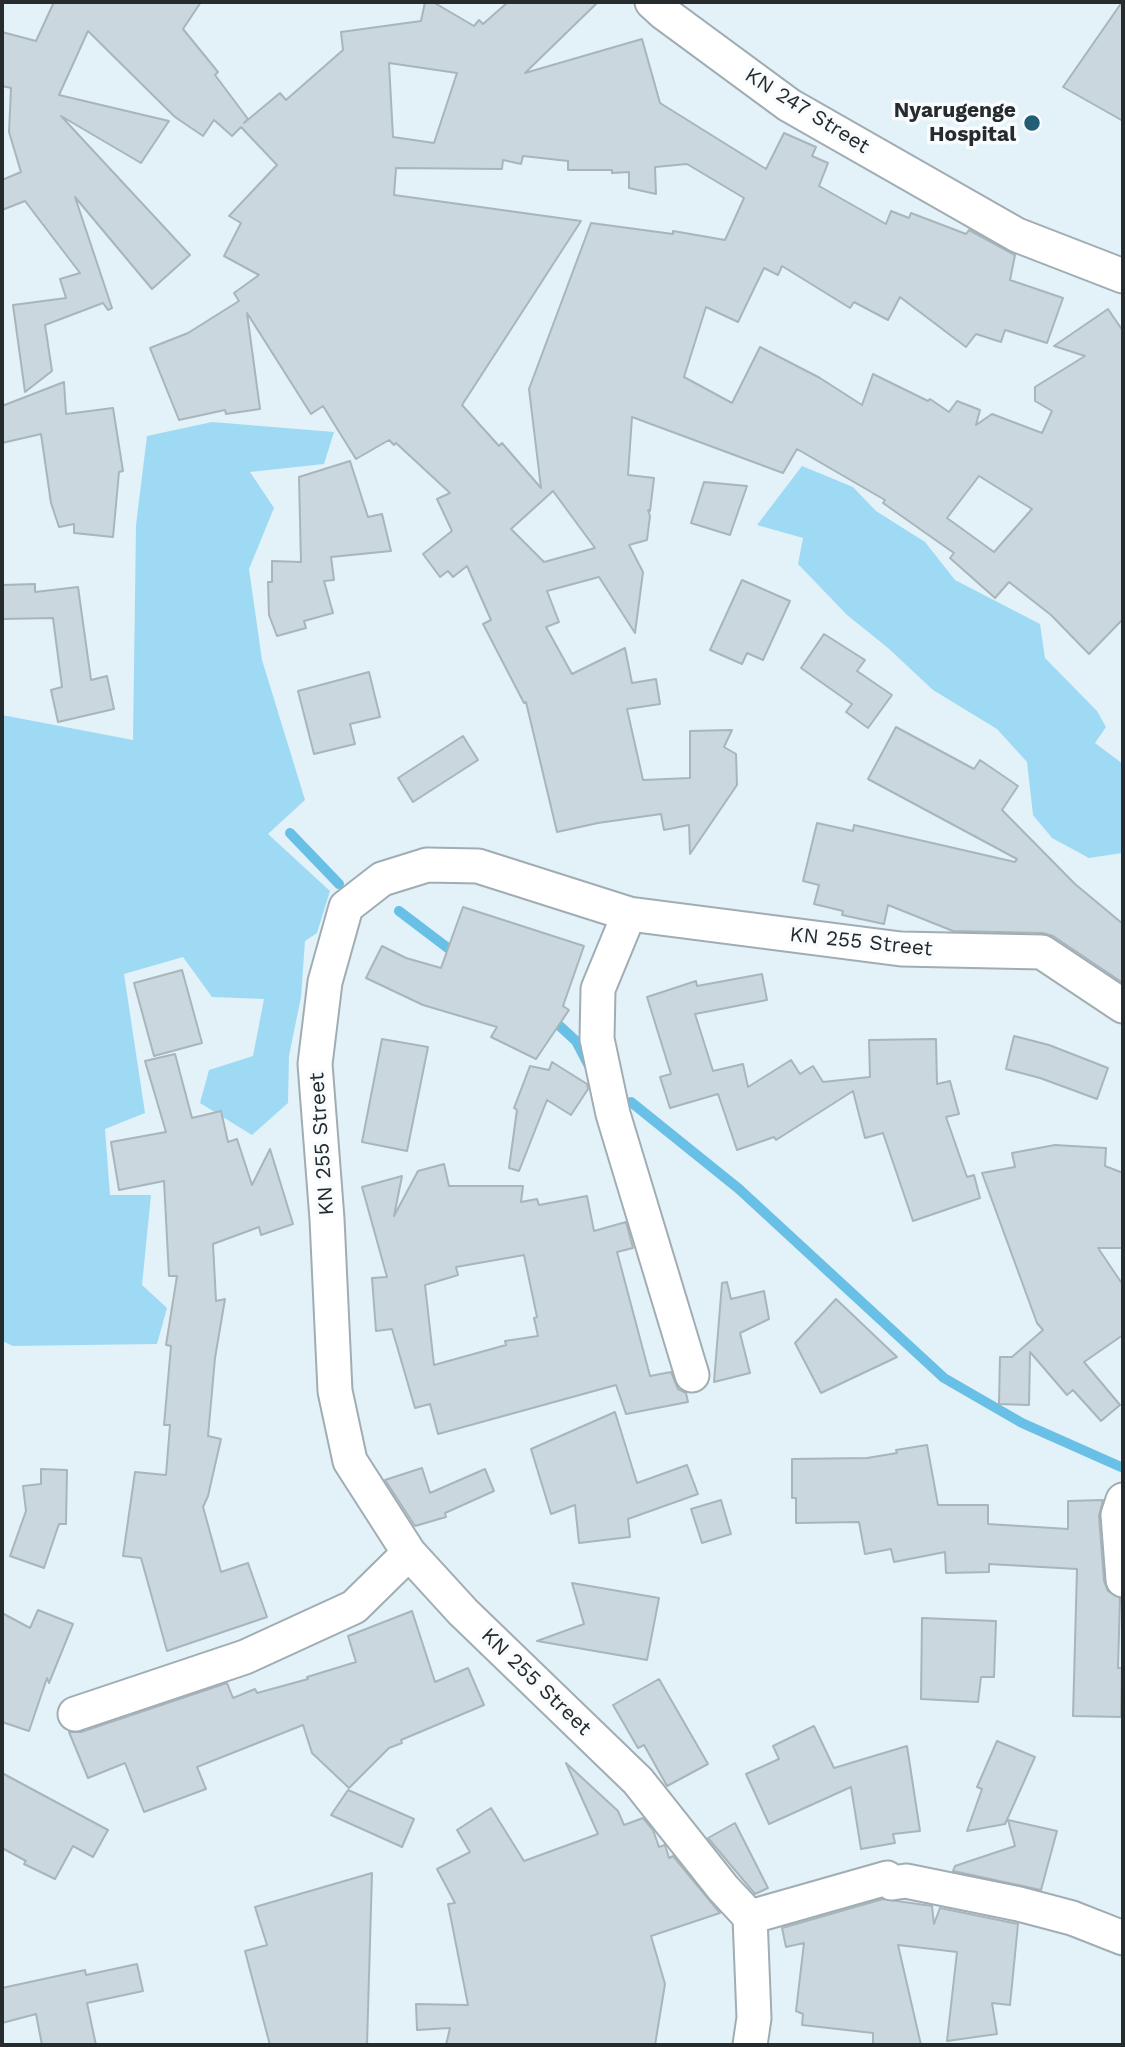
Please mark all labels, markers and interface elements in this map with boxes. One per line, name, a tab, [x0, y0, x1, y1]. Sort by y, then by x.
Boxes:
street label: KN 247 Street	[740, 63, 874, 159]
place label: Nyarugenge Hospital	[894, 98, 1016, 148]
marker: Nyarugenge Hospital	[1022, 113, 1042, 133]
street label: KN 255 Street	[788, 922, 934, 962]
street label: KN 255 Street	[304, 1072, 340, 1216]
street label: KN 255 Street	[476, 1623, 596, 1741]

